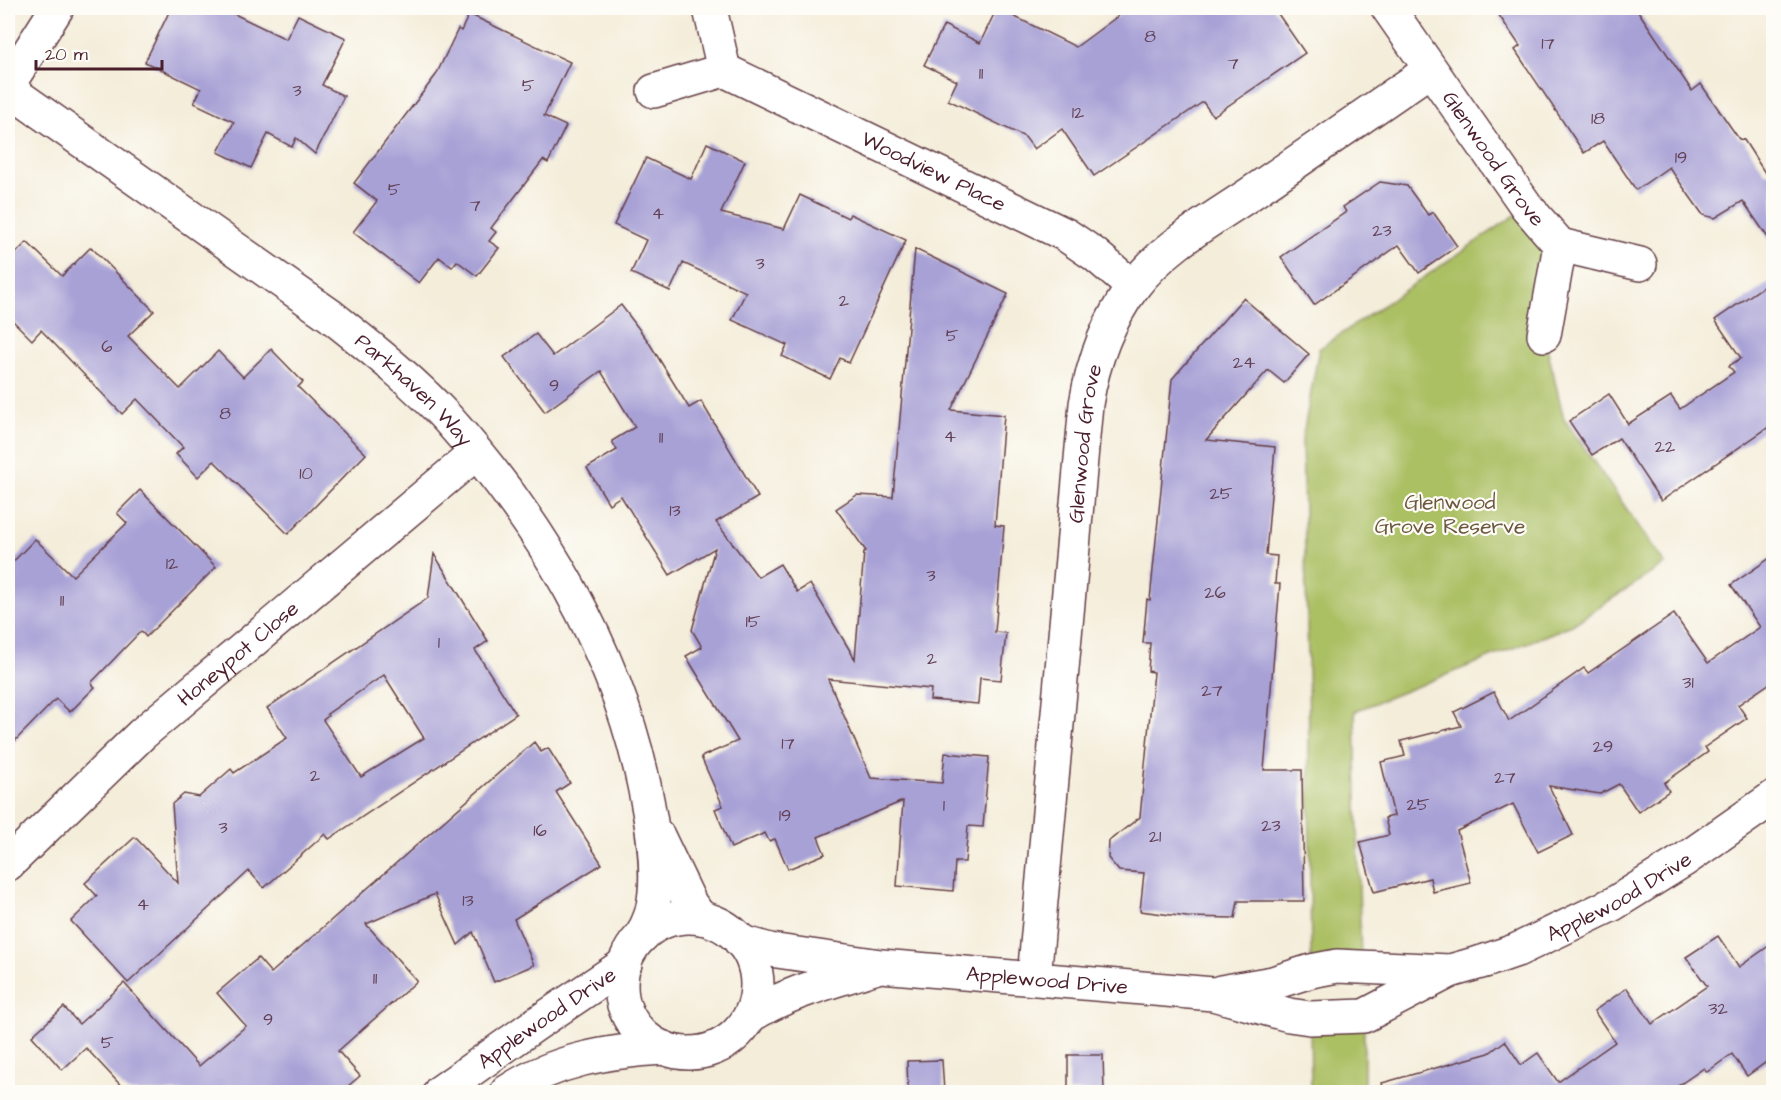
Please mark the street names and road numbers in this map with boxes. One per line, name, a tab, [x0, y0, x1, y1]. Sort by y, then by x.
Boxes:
street label: Glenwood Grove	[1435, 85, 1551, 233]
street label: Woodview Place	[857, 124, 1011, 219]
street label: Parkhaven Way	[349, 327, 480, 454]
street label: Glenwood Grove	[1061, 361, 1110, 524]
street label: Honeypot Close	[171, 594, 305, 713]
street label: Applewood Drive	[1542, 845, 1698, 949]
street label: Applewood Drive	[965, 959, 1129, 1002]
street label: Applewood Drive	[472, 960, 622, 1076]

